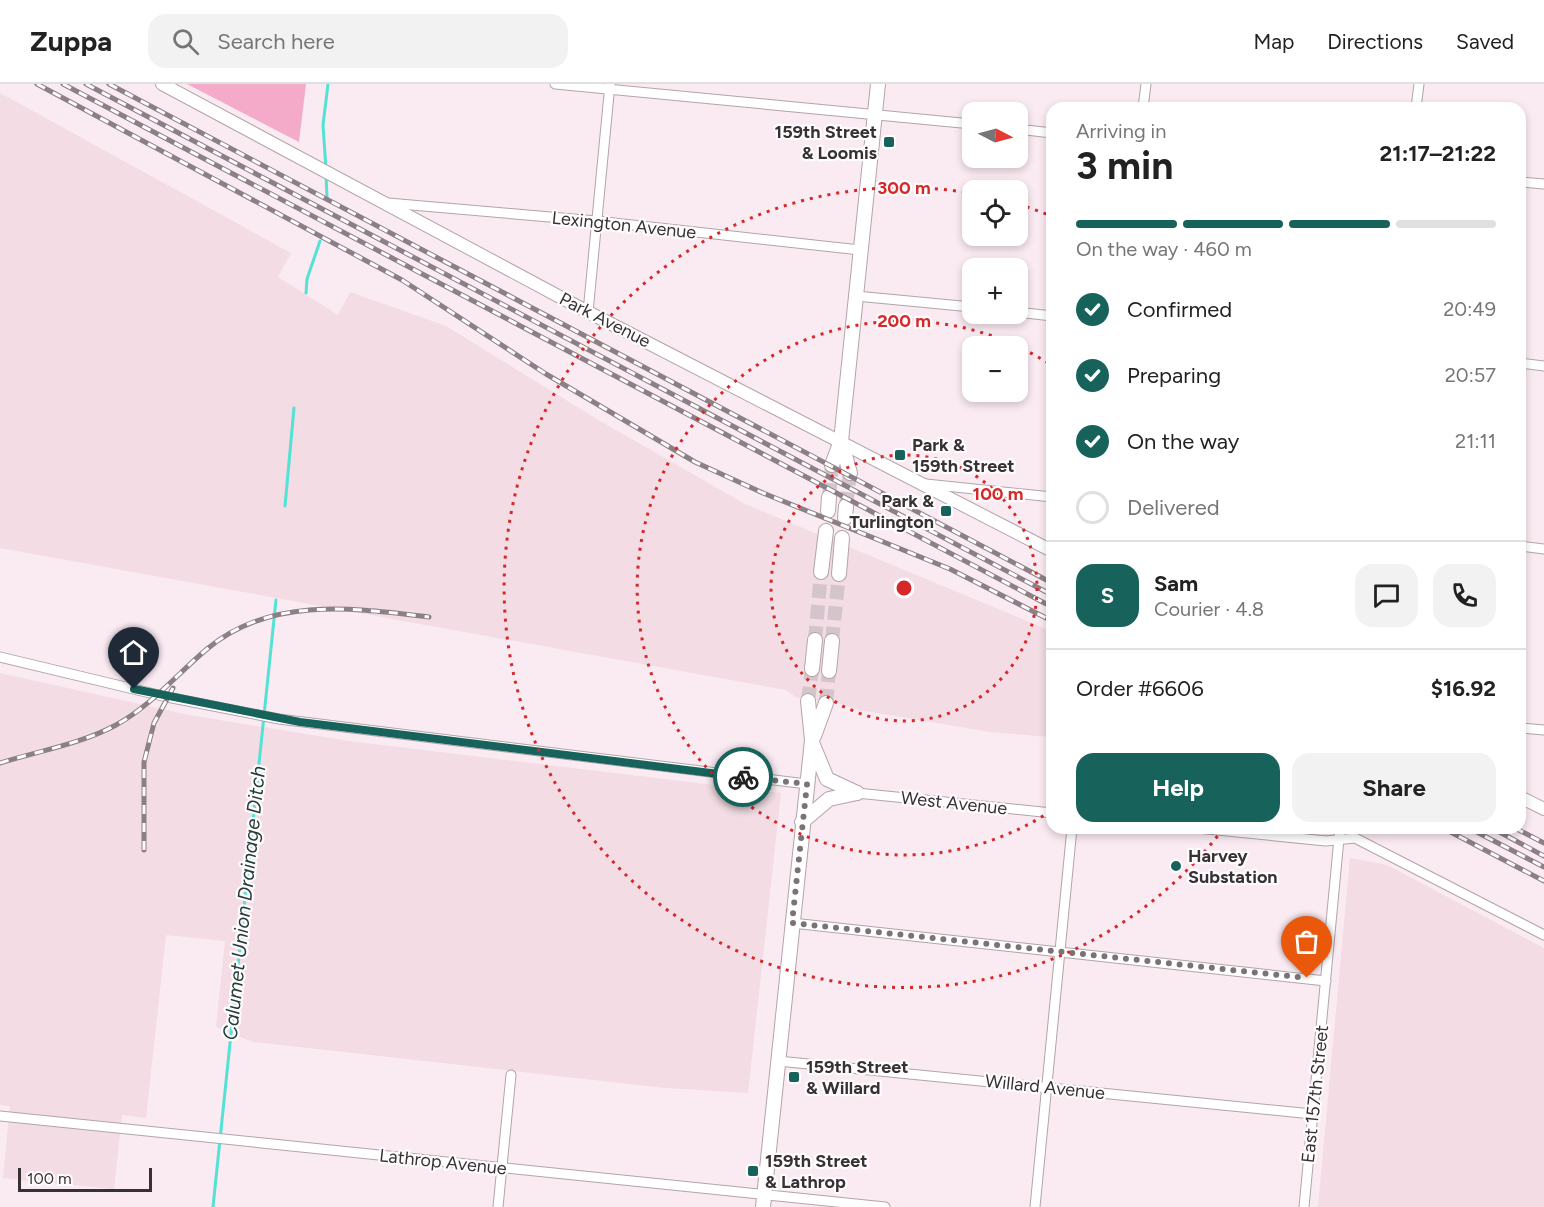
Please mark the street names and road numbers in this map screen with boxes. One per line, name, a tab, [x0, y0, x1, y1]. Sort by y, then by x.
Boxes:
street label: Lexington Avenue	[551, 206, 697, 244]
street label: Park Avenue	[556, 288, 654, 352]
street label: West Avenue	[900, 786, 1008, 820]
street label: East 157th Street	[1297, 1024, 1333, 1164]
street label: Willard Avenue	[984, 1070, 1106, 1104]
street label: Lathrop Avenue	[378, 1144, 508, 1180]

